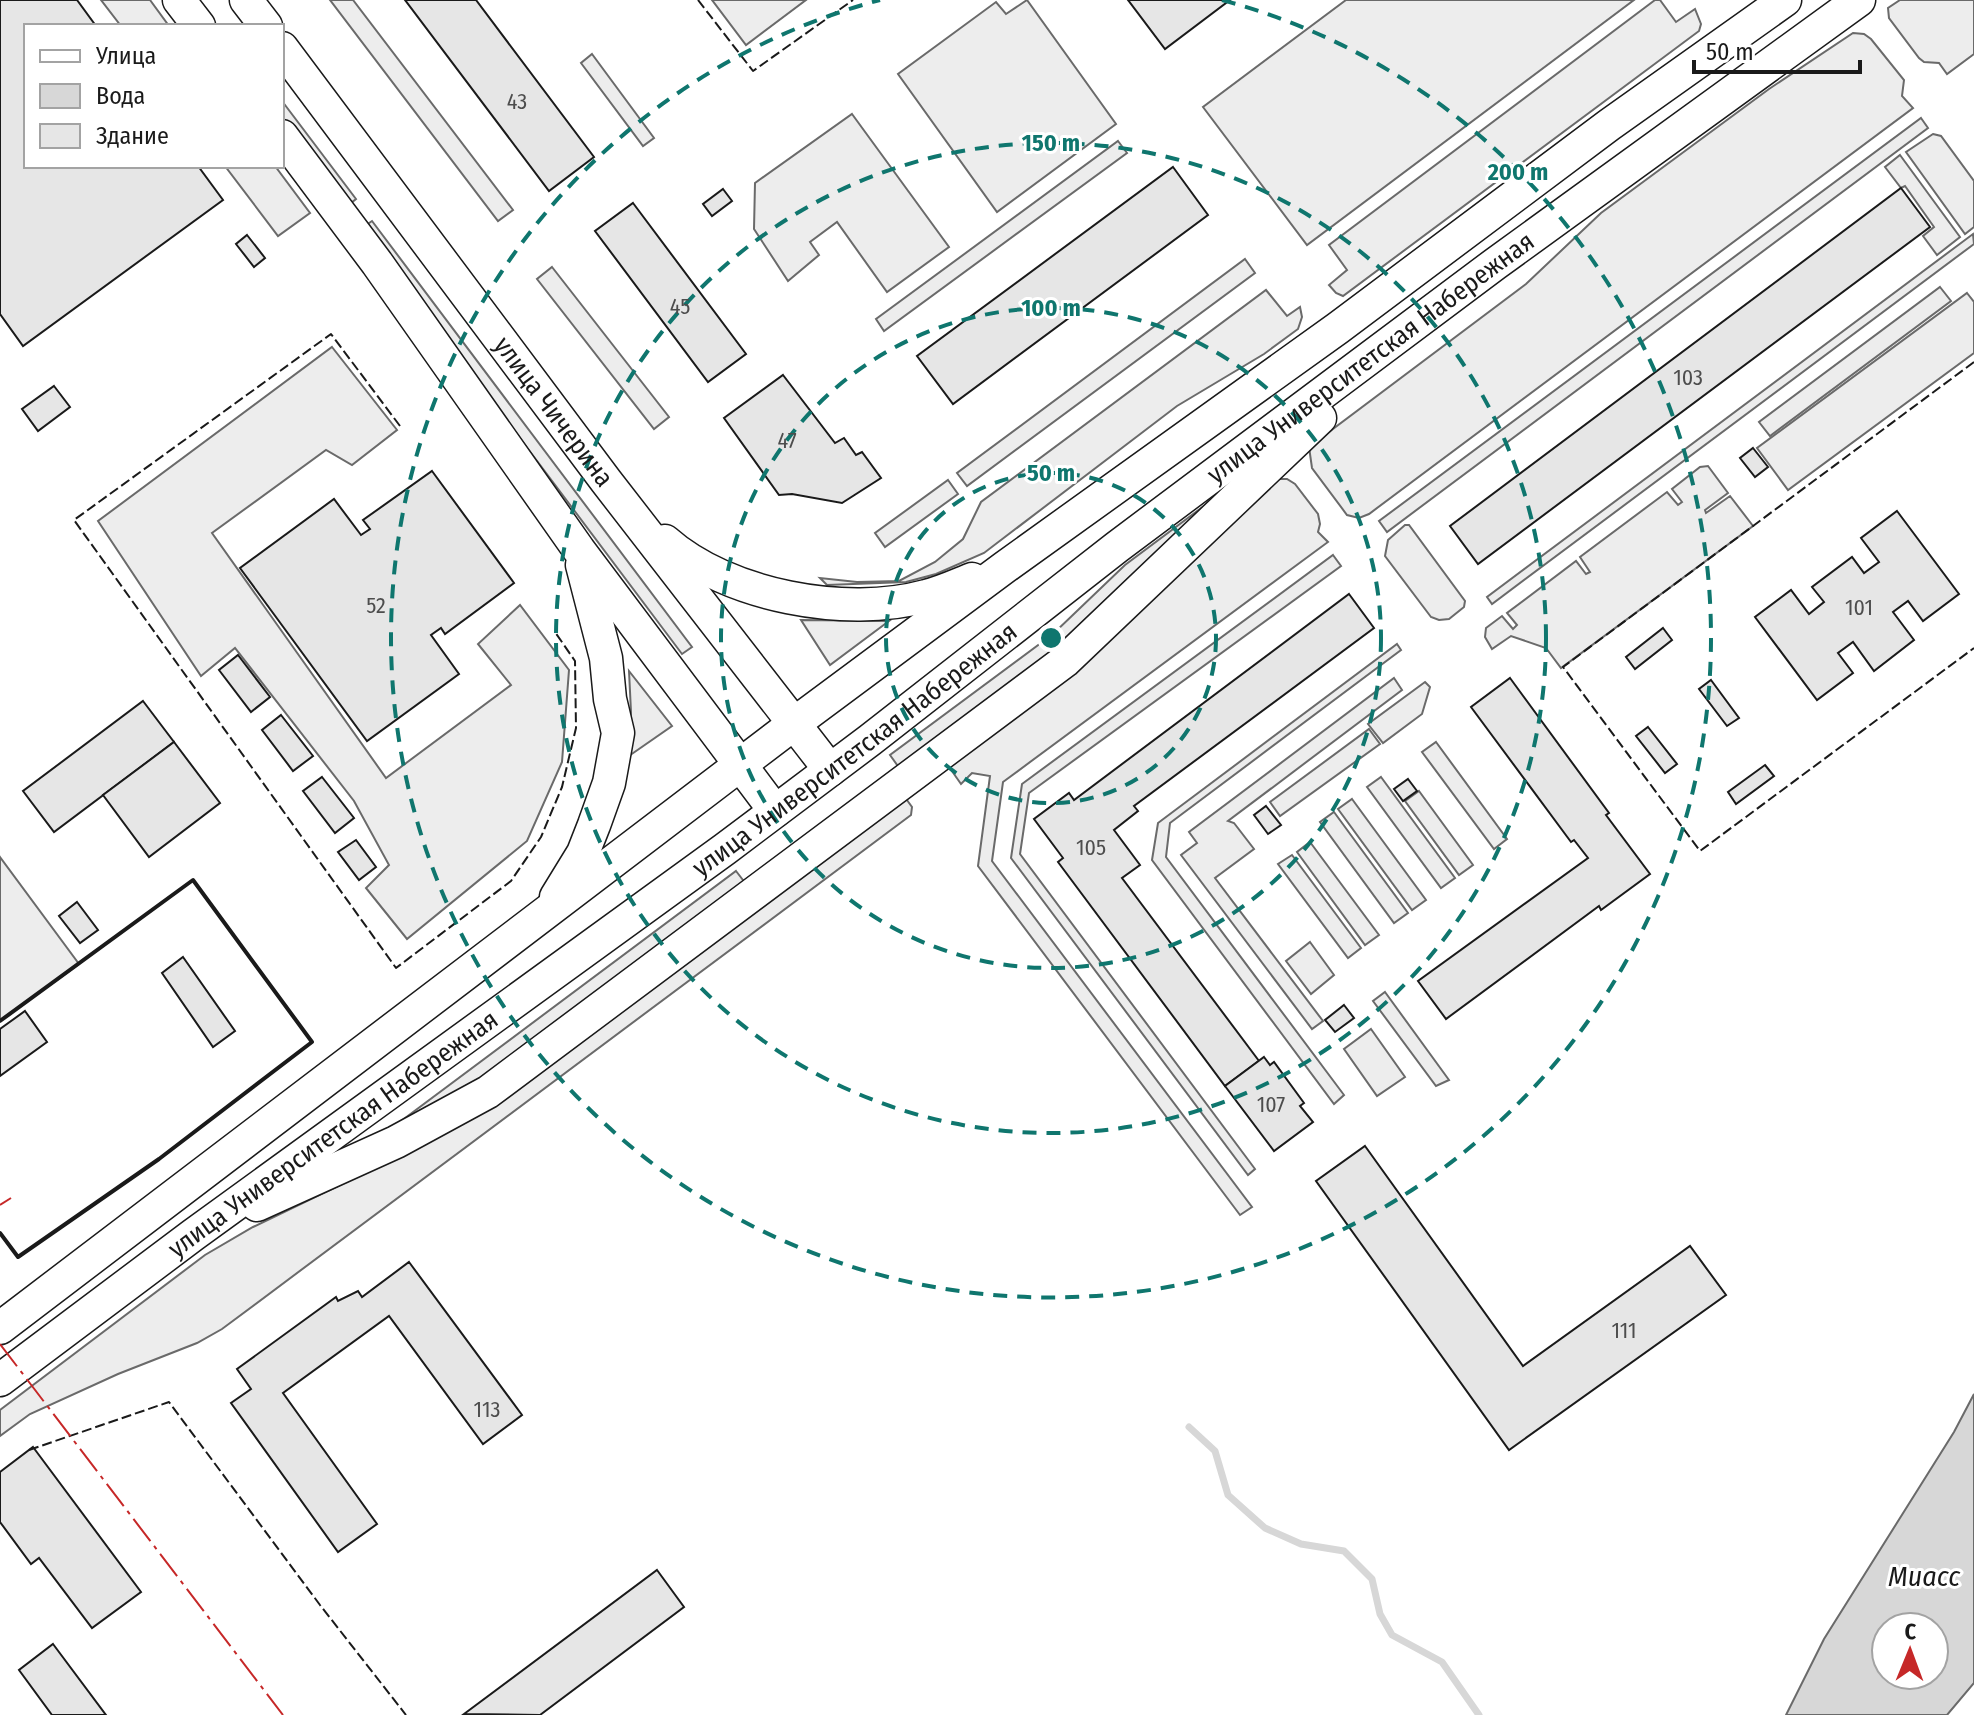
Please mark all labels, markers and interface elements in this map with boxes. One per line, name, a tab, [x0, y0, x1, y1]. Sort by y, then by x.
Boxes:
legend	[24, 24, 284, 168]
scale bar	[1694, 24, 1860, 74]
text: 50 m	[1706, 38, 1754, 66]
text: Улица	[95, 42, 156, 70]
text: Вода	[96, 82, 145, 110]
house number: 43	[507, 88, 527, 115]
text: Здание	[96, 122, 169, 150]
text: 150 m	[1022, 129, 1080, 157]
text: 200 m	[1487, 158, 1548, 186]
street label: улица Университетская Набережная	[1201, 226, 1540, 490]
house number: 45	[670, 293, 690, 320]
text: 100 m	[1021, 294, 1081, 322]
street label: улица Чичерина	[487, 331, 620, 493]
house number: 103	[1673, 364, 1703, 391]
house number: 47	[777, 427, 797, 454]
text: 50 m	[1027, 459, 1075, 487]
house number: 52	[366, 592, 386, 619]
house number: 101	[1845, 594, 1873, 621]
street label: улица Университетская Набережная	[686, 616, 1023, 884]
centre of rings	[1037, 624, 1065, 652]
house number: 105	[1076, 834, 1106, 861]
street label: улица Университетская Набережная	[162, 1004, 504, 1264]
house number: 107	[1257, 1091, 1285, 1118]
house number: 111	[1611, 1317, 1637, 1344]
house number: 113	[474, 1396, 500, 1423]
water label: Миасс	[1888, 1560, 1961, 1593]
north arrow	[1870, 1611, 1950, 1691]
text: С	[1904, 1618, 1917, 1645]

